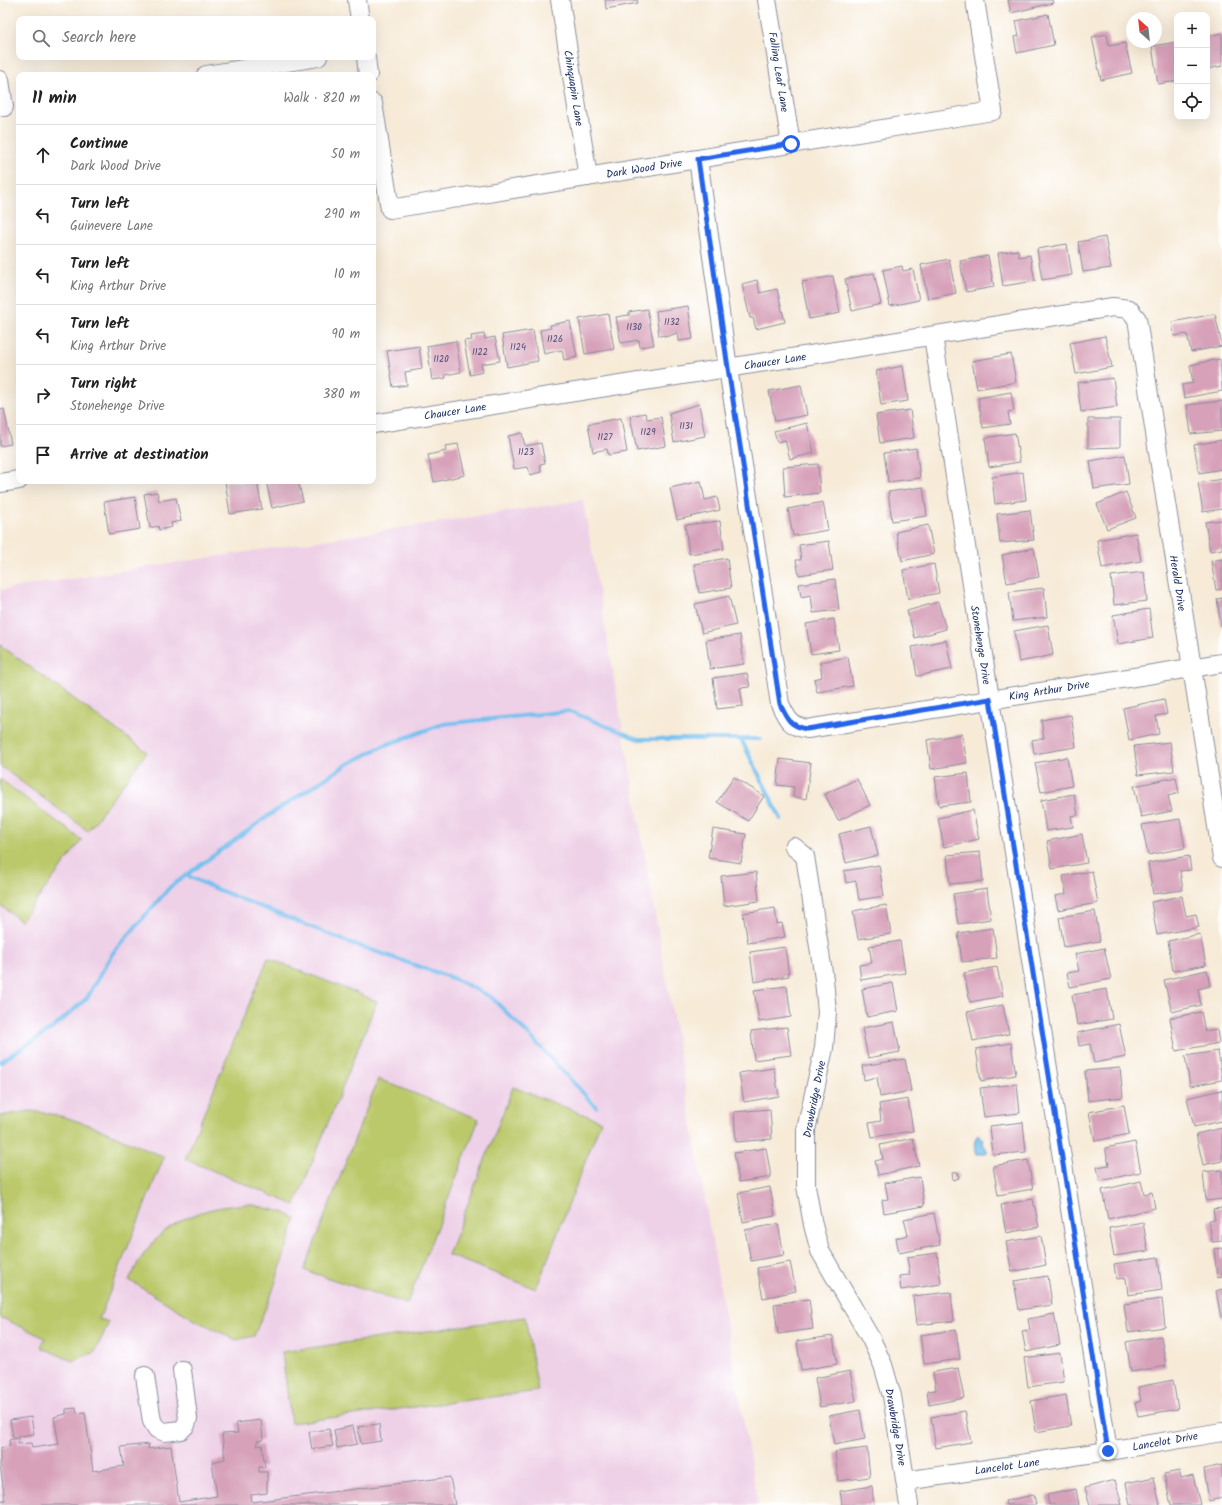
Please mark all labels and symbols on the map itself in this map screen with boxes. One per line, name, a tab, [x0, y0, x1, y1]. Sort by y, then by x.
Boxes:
north arrow	[1126, 12, 1162, 48]
street label: Falling Leaf Lane	[763, 31, 793, 114]
street label: Chinquapin Lane	[558, 49, 588, 128]
route start	[782, 135, 800, 153]
street label: Dark Wood Drive	[605, 154, 684, 184]
house number: 1132	[664, 315, 680, 330]
house number: 1130	[626, 320, 642, 335]
house number: 1126	[547, 332, 563, 347]
house number: 1124	[510, 340, 526, 355]
house number: 1122	[472, 345, 488, 360]
street label: Chaucer Lane	[743, 348, 808, 376]
house number: 1120	[433, 352, 449, 367]
street label: Chaucer Lane	[423, 398, 488, 426]
house number: 1131	[679, 419, 693, 434]
house number: 1129	[640, 425, 656, 440]
house number: 1127	[597, 430, 613, 445]
house number: 1123	[518, 445, 534, 460]
street label: Herald Drive	[1164, 554, 1190, 613]
street label: Stonehenge Drive	[965, 604, 995, 686]
street label: King Arthur Drive	[1008, 676, 1091, 706]
street label: Drawbridge Drive	[799, 1059, 831, 1139]
street label: Drawbridge Drive	[879, 1387, 911, 1467]
street label: Lancelot Drive	[1131, 1427, 1199, 1457]
route end	[1099, 1442, 1117, 1460]
street label: Lancelot Lane	[974, 1454, 1041, 1480]

